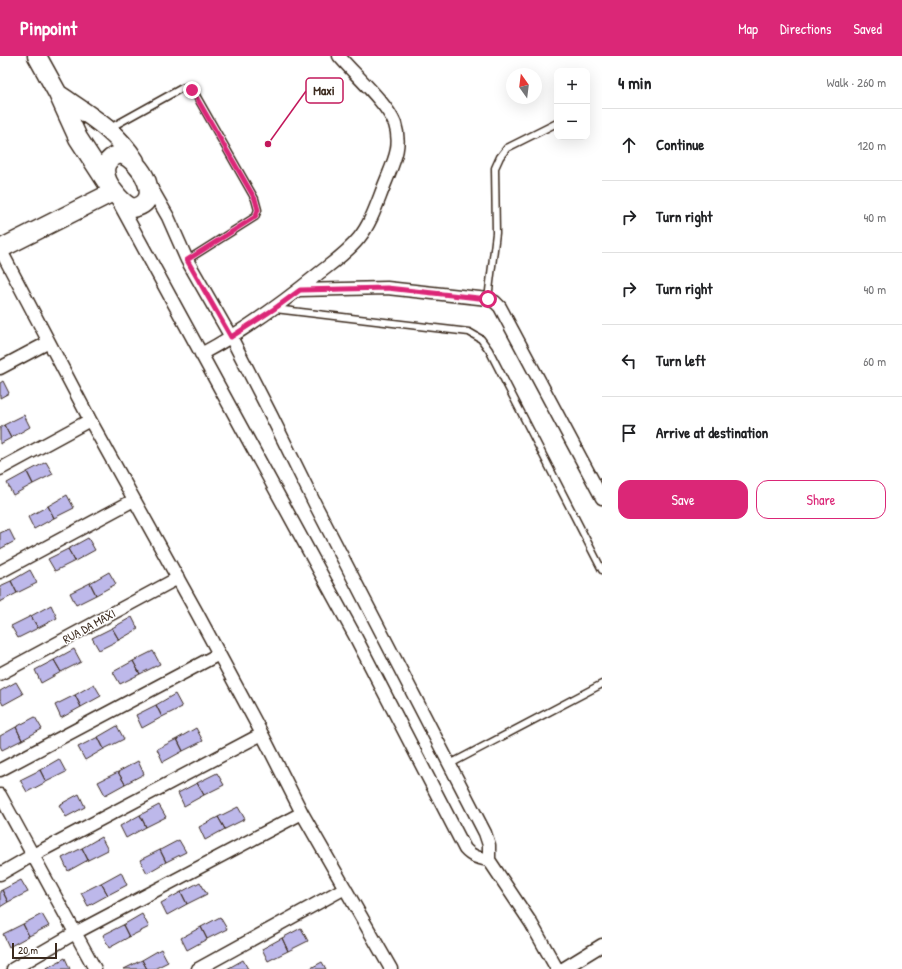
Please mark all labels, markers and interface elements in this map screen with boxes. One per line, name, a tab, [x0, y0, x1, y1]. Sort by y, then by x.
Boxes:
text: Pinpoint	[20, 15, 77, 41]
text: Map	[738, 19, 758, 38]
text: Directions	[780, 19, 831, 38]
text: Saved	[853, 19, 882, 38]
north arrow	[506, 68, 542, 104]
map controls	[554, 68, 590, 140]
button: +	[554, 68, 590, 104]
text: 4 min	[618, 71, 651, 94]
text: Walk · 260 m	[827, 73, 886, 91]
callout: Maxi	[306, 78, 343, 103]
route end	[183, 81, 201, 99]
text: Maxi	[313, 81, 335, 99]
button: −	[554, 104, 590, 140]
icon: ahead	[618, 134, 640, 156]
text: Continue	[656, 134, 704, 155]
text: 120 m	[858, 136, 886, 154]
icon: right	[618, 206, 640, 228]
text: Turn right	[656, 206, 712, 227]
text: 40 m	[863, 208, 886, 226]
icon: right	[618, 278, 640, 300]
text: Turn right	[656, 278, 712, 299]
text: 40 m	[863, 280, 886, 298]
route start	[479, 290, 497, 308]
icon: left	[618, 350, 640, 372]
text: Turn left	[656, 350, 706, 371]
text: 60 m	[863, 352, 886, 370]
icon: arrive	[618, 422, 640, 444]
text: Arrive at destination	[656, 422, 768, 443]
button: Save	[618, 480, 748, 519]
button: Share	[756, 480, 886, 519]
street label: RUA DA MAXI	[60, 605, 118, 647]
scale bar	[12, 941, 57, 960]
text: 20 m	[18, 943, 38, 957]

